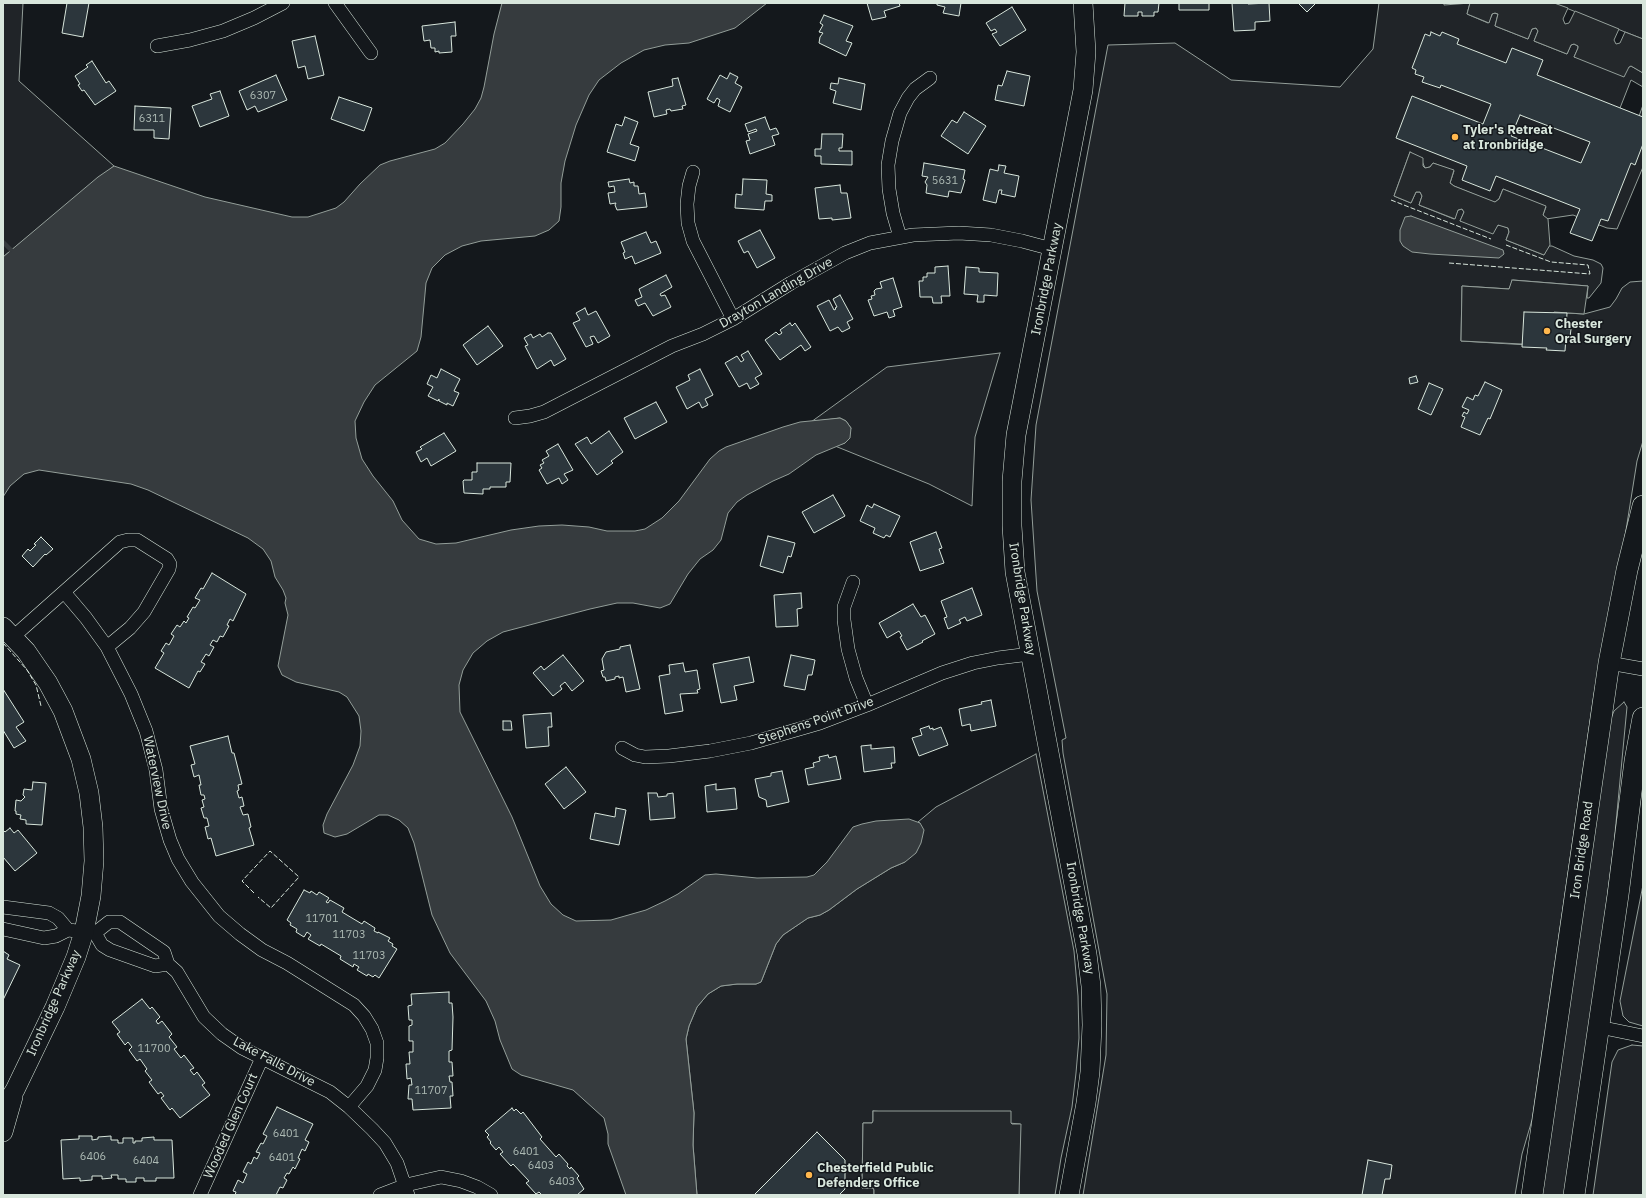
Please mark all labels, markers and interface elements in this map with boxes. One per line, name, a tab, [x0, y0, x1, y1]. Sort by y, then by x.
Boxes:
house number: 6307	[250, 89, 276, 103]
house number: 6311	[139, 112, 165, 126]
place label: Tyler's Retreat at Ironbridge	[1463, 122, 1553, 153]
marker: Tyler's Retreat at Ironbridge	[1450, 132, 1460, 142]
house number: 5631	[932, 174, 958, 188]
street label: Ironbridge Parkway	[1028, 221, 1066, 337]
street label: Drayton Landing Drive	[717, 254, 835, 332]
place label: Chester Oral Surgery	[1555, 316, 1631, 347]
marker: Chester Oral Surgery	[1542, 326, 1552, 336]
street label: Ironbridge Parkway	[1005, 541, 1039, 657]
street label: Stephens Point Drive	[756, 694, 876, 748]
street label: Waterview Drive	[140, 735, 174, 831]
street label: Iron Bridge Road	[1567, 800, 1597, 900]
street label: Ironbridge Parkway	[1062, 860, 1098, 976]
house number: 11701	[306, 912, 338, 926]
house number: 11703	[333, 928, 365, 942]
street label: Ironbridge Parkway	[24, 948, 84, 1058]
house number: 11703	[353, 949, 385, 963]
street label: Lake Falls Drive	[230, 1034, 318, 1090]
house number: 11700	[138, 1042, 170, 1056]
street label: Wooded Glen Court	[201, 1071, 261, 1181]
house number: 11707	[415, 1084, 447, 1098]
house number: 6401	[273, 1127, 299, 1141]
house number: 6401	[513, 1145, 539, 1159]
house number: 6406	[80, 1150, 106, 1164]
house number: 6401	[269, 1151, 295, 1165]
house number: 6404	[133, 1154, 159, 1168]
house number: 6403	[528, 1159, 554, 1173]
place label: Chesterfield Public Defenders Office	[817, 1160, 934, 1191]
marker: Chesterfield Public Defenders Office	[804, 1170, 814, 1180]
house number: 6403	[549, 1175, 575, 1189]

